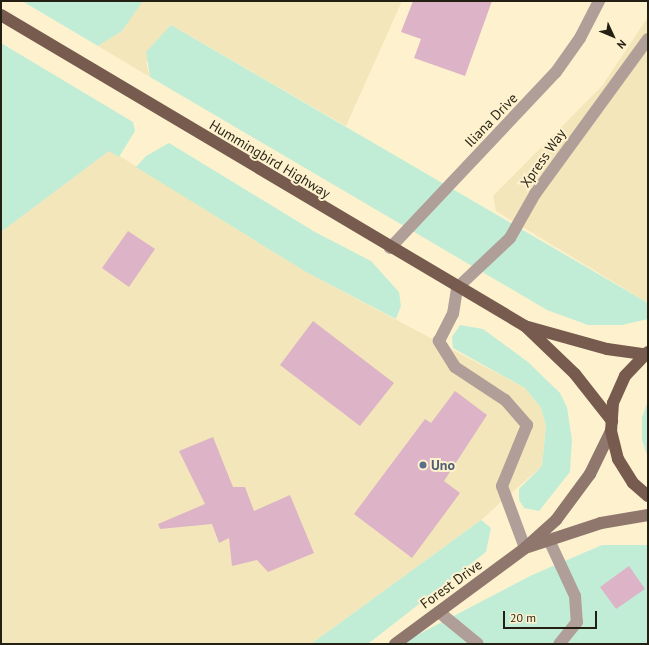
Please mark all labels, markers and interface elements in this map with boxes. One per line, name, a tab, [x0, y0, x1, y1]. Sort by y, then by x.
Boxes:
north arrow	[593, 16, 633, 56]
text: N	[614, 37, 629, 52]
street label: Iliana Drive	[461, 90, 521, 150]
street label: Hummingbird Highway	[207, 116, 333, 202]
street label: Xpress Way	[517, 125, 569, 191]
place label: Uno	[431, 457, 455, 473]
marker: Uno	[418, 460, 428, 470]
street label: Forest Drive	[417, 556, 485, 612]
scale bar	[505, 603, 599, 629]
text: 20 m	[510, 610, 536, 625]

